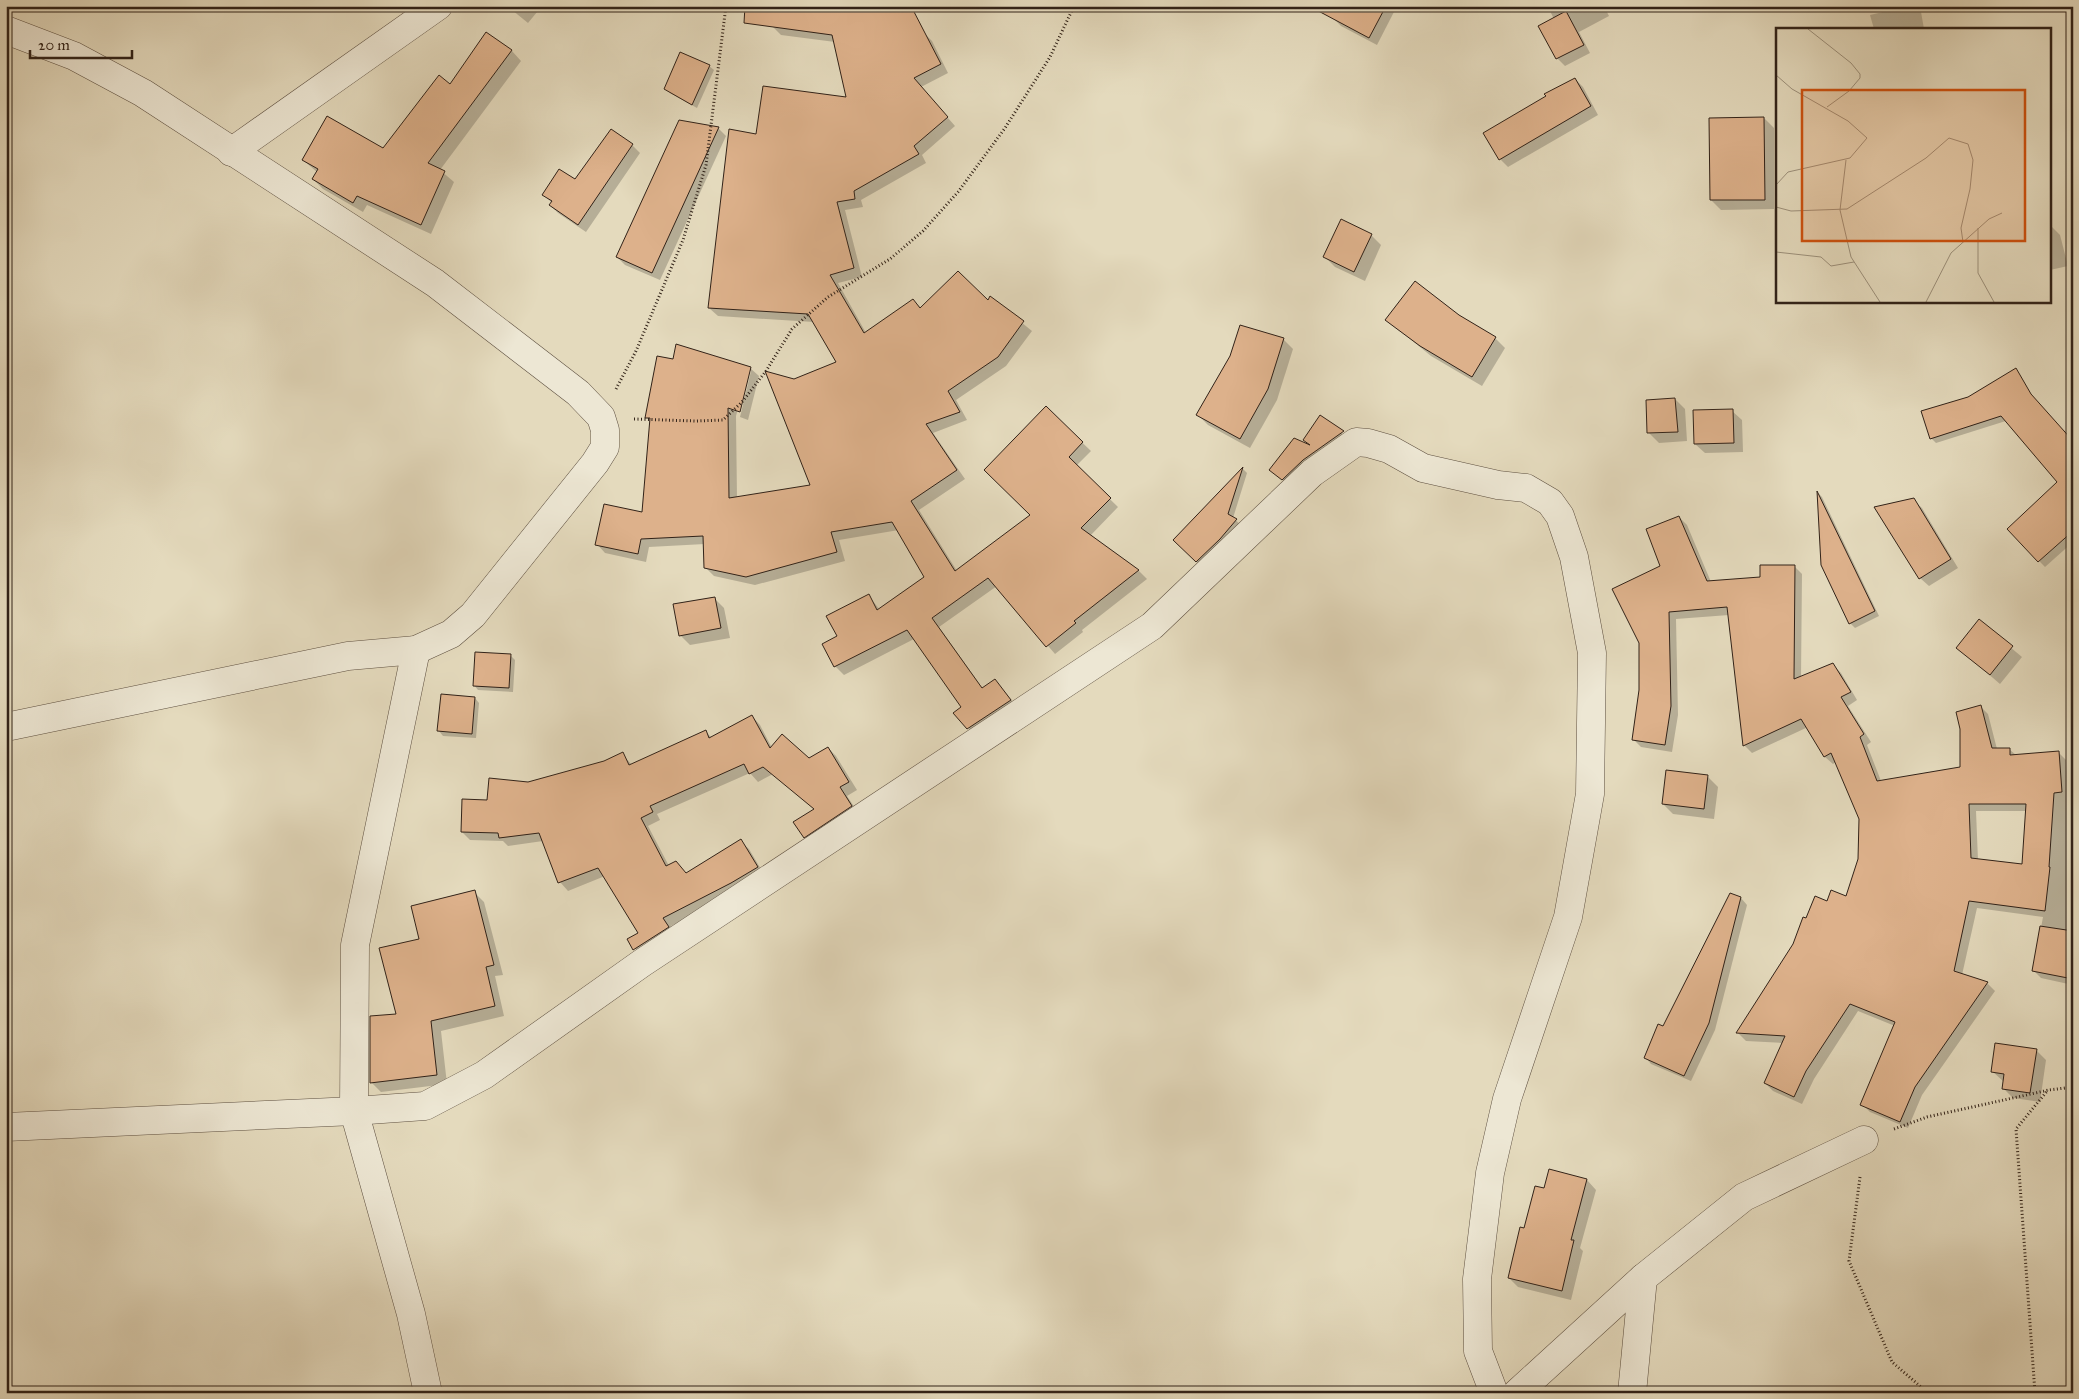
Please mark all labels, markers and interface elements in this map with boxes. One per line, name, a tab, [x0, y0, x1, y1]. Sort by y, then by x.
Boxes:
scale bar	[30, 28, 132, 60]
inset map	[1776, 28, 2052, 302]
text: 20 m	[38, 36, 70, 54]

